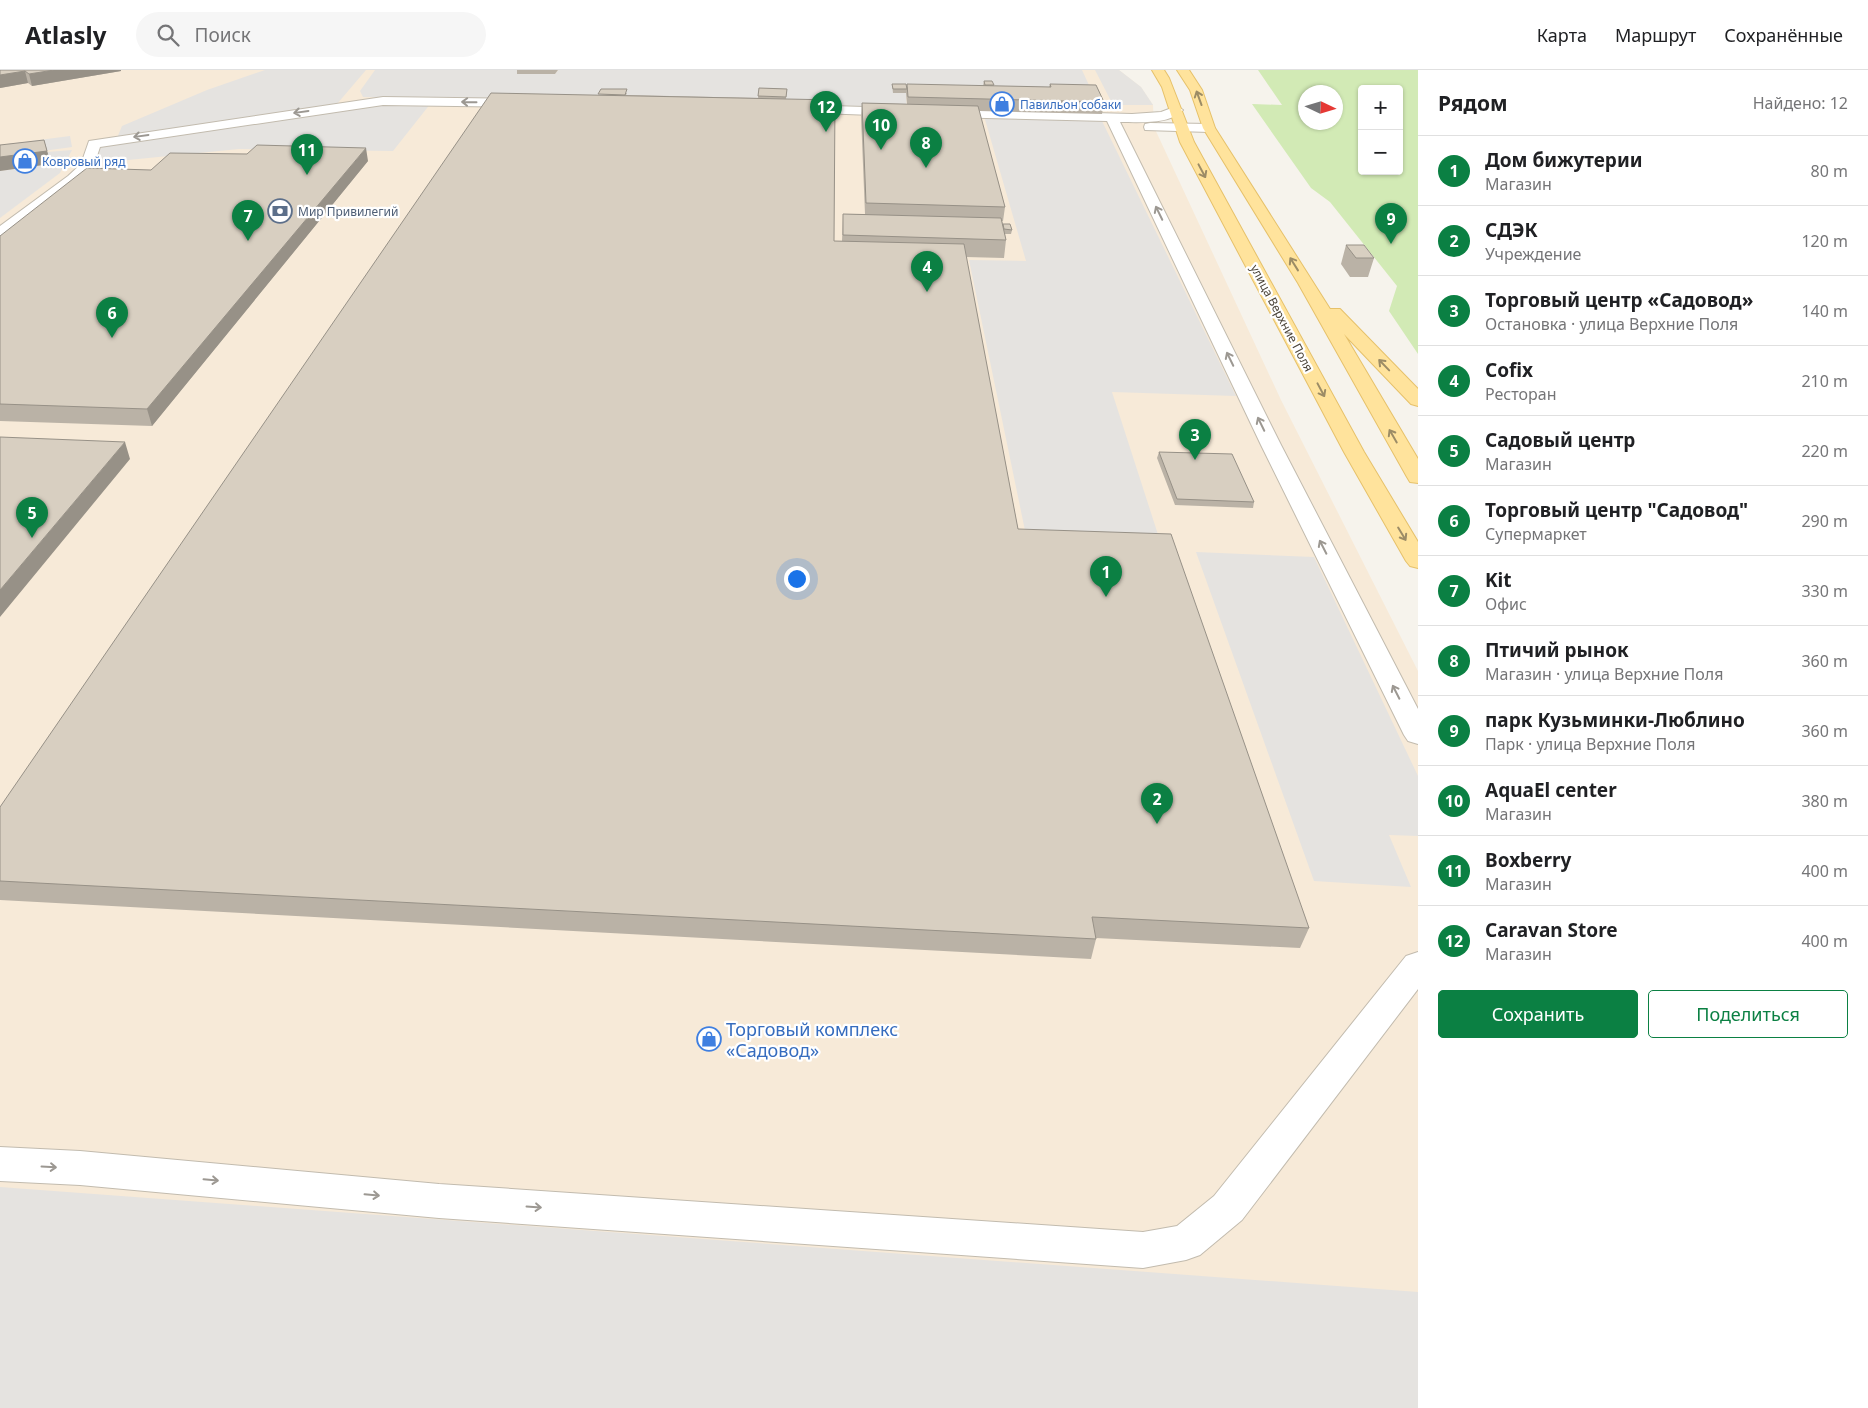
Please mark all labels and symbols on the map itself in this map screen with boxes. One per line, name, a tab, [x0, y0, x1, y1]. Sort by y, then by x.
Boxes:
north arrow	[1298, 85, 1343, 130]
one-way arrow	[1193, 90, 1203, 106]
pin: 12	[810, 91, 842, 132]
shop icon: Павильон собаки	[989, 91, 1015, 117]
place label: Павильон собаки	[1020, 96, 1121, 113]
one-way arrow	[461, 97, 477, 107]
one-way arrow	[294, 108, 310, 118]
pin: 10	[865, 109, 897, 150]
pin: 8	[910, 127, 942, 168]
one-way arrow	[133, 131, 149, 141]
pin: 11	[291, 134, 323, 175]
shop icon: Ковровый ряд	[12, 148, 38, 174]
place label: Ковровый ряд	[42, 153, 126, 170]
one-way arrow	[1197, 163, 1207, 178]
bank icon: Мир Привилегий	[267, 198, 293, 224]
pin: 7	[232, 200, 264, 241]
place label: Мир Привилегий	[298, 203, 398, 220]
pin: 9	[1375, 203, 1407, 244]
one-way arrow	[1153, 206, 1163, 221]
pin: 4	[911, 251, 943, 292]
one-way arrow	[1289, 258, 1299, 272]
street label: улица Верхние Поля	[1247, 261, 1317, 375]
pin: 6	[96, 297, 128, 338]
one-way arrow	[1225, 352, 1234, 367]
one-way arrow	[1378, 358, 1390, 371]
one-way arrow	[1316, 383, 1326, 398]
one-way arrow	[1256, 417, 1265, 432]
pin: 3	[1179, 419, 1211, 460]
one-way arrow	[1387, 429, 1397, 443]
pin: 5	[16, 497, 48, 538]
one-way arrow	[1398, 527, 1408, 541]
one-way arrow	[1318, 539, 1328, 554]
pin: 1	[1090, 556, 1122, 597]
your location	[784, 566, 810, 592]
one-way arrow	[1391, 684, 1401, 699]
pin: 2	[1141, 783, 1173, 824]
place label: Торговый комплекс «Садовод»	[726, 1017, 898, 1062]
shop icon: Торговый комплекс «Садовод»	[696, 1026, 722, 1052]
one-way arrow	[40, 1162, 56, 1171]
one-way arrow	[202, 1175, 218, 1185]
one-way arrow	[364, 1190, 380, 1199]
one-way arrow	[526, 1203, 542, 1212]

